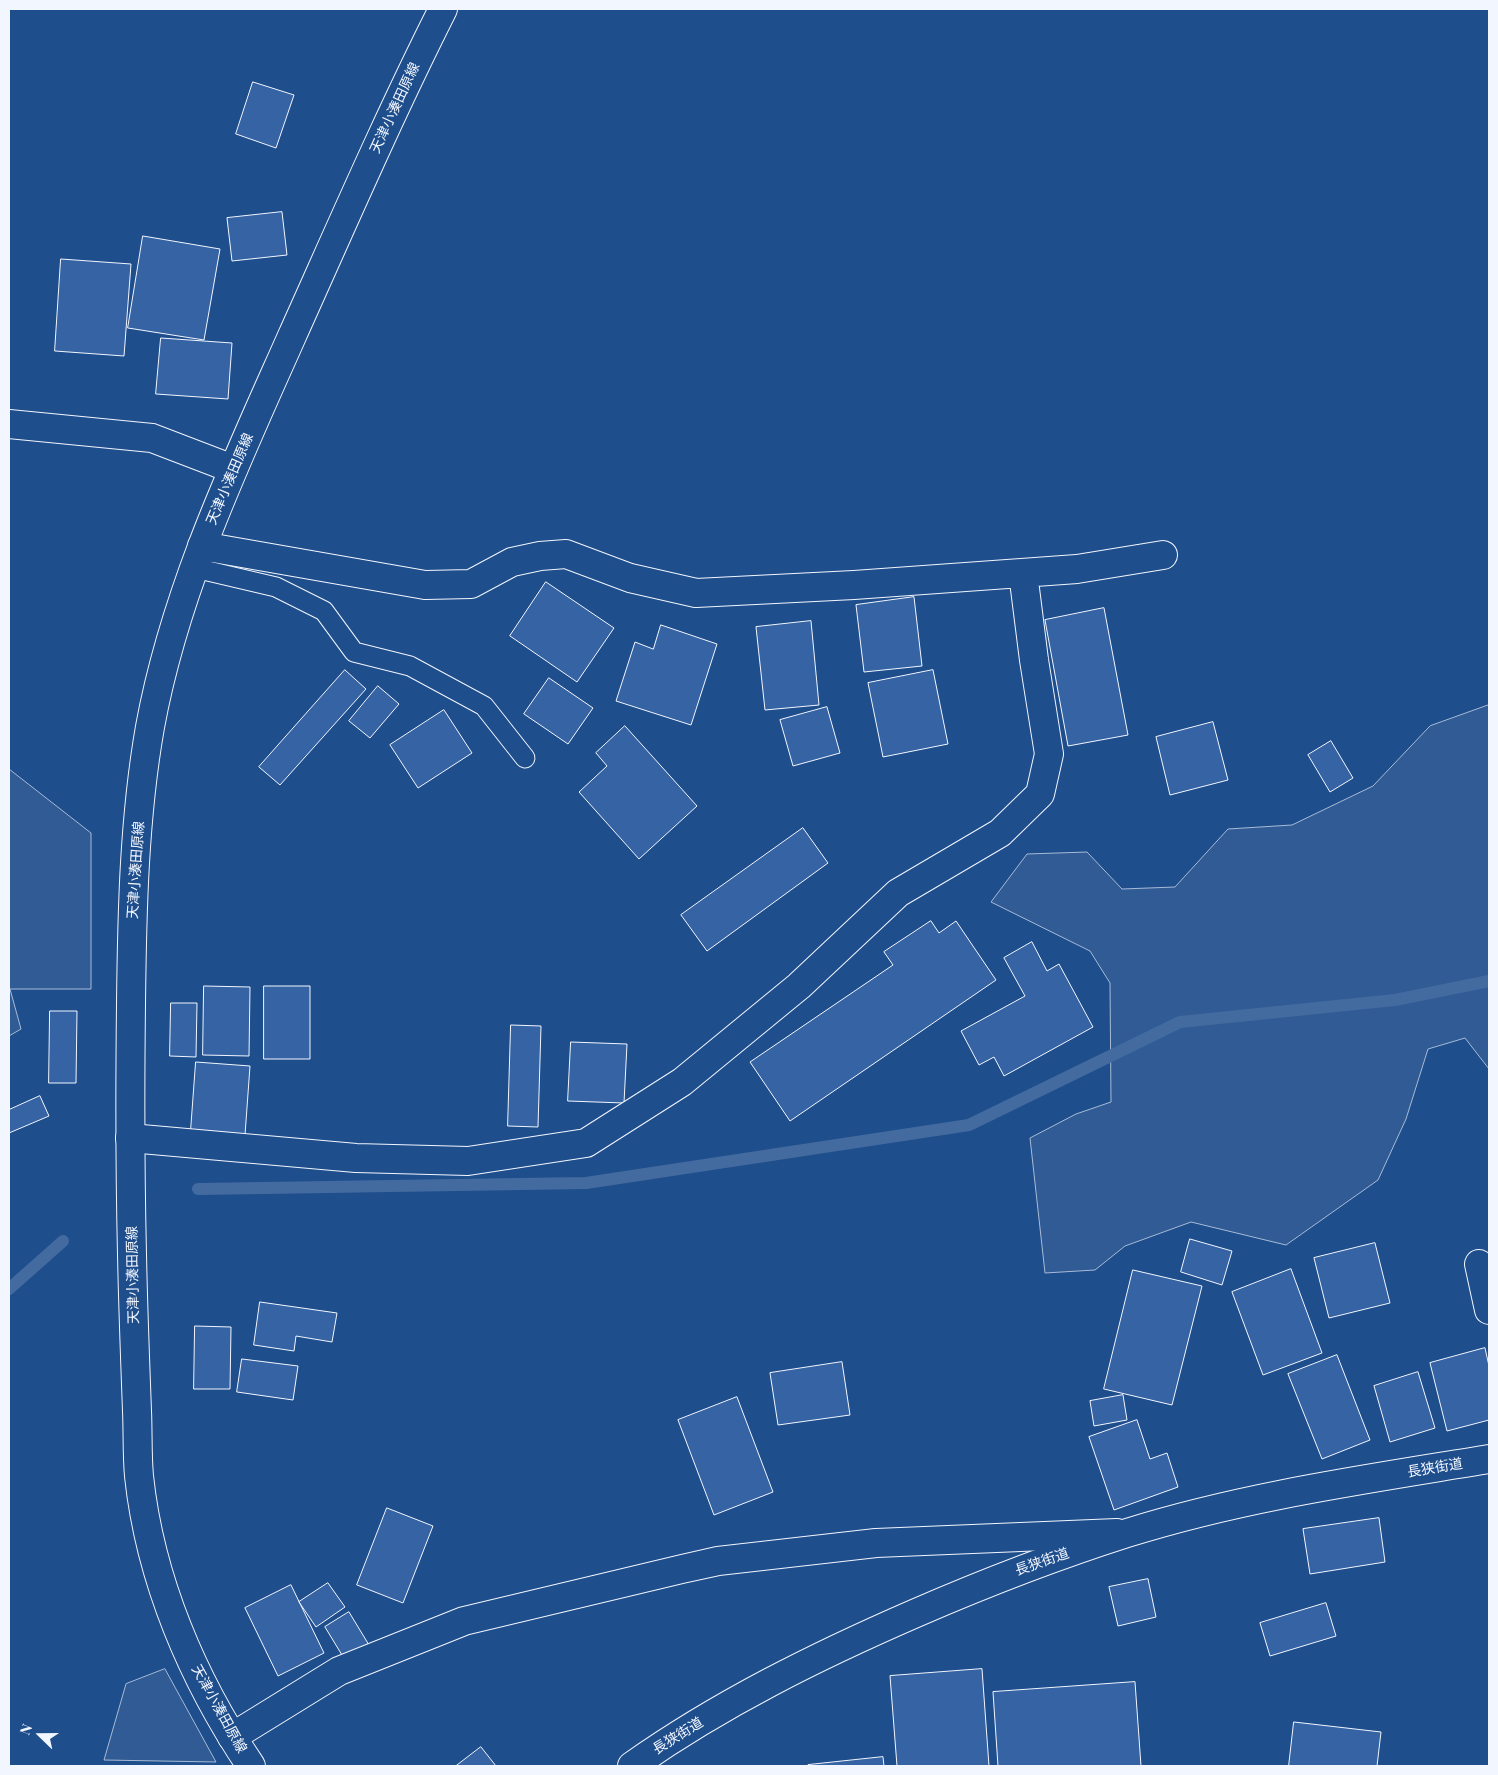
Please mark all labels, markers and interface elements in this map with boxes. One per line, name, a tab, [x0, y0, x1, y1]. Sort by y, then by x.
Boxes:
street label: 天津小湊田原線	[367, 60, 423, 156]
street label: 天津小湊田原線	[203, 431, 257, 527]
street label: 天津小湊田原線	[124, 821, 148, 919]
street label: 天津小湊田原線	[124, 1226, 142, 1324]
street label: 長狭街道	[1406, 1455, 1464, 1481]
street label: 長狭街道	[1013, 1545, 1071, 1579]
street label: 天津小湊田原線	[188, 1662, 250, 1756]
north arrow	[15, 1710, 65, 1760]
street label: 長狭街道	[650, 1714, 706, 1758]
text: N	[15, 1721, 36, 1737]

